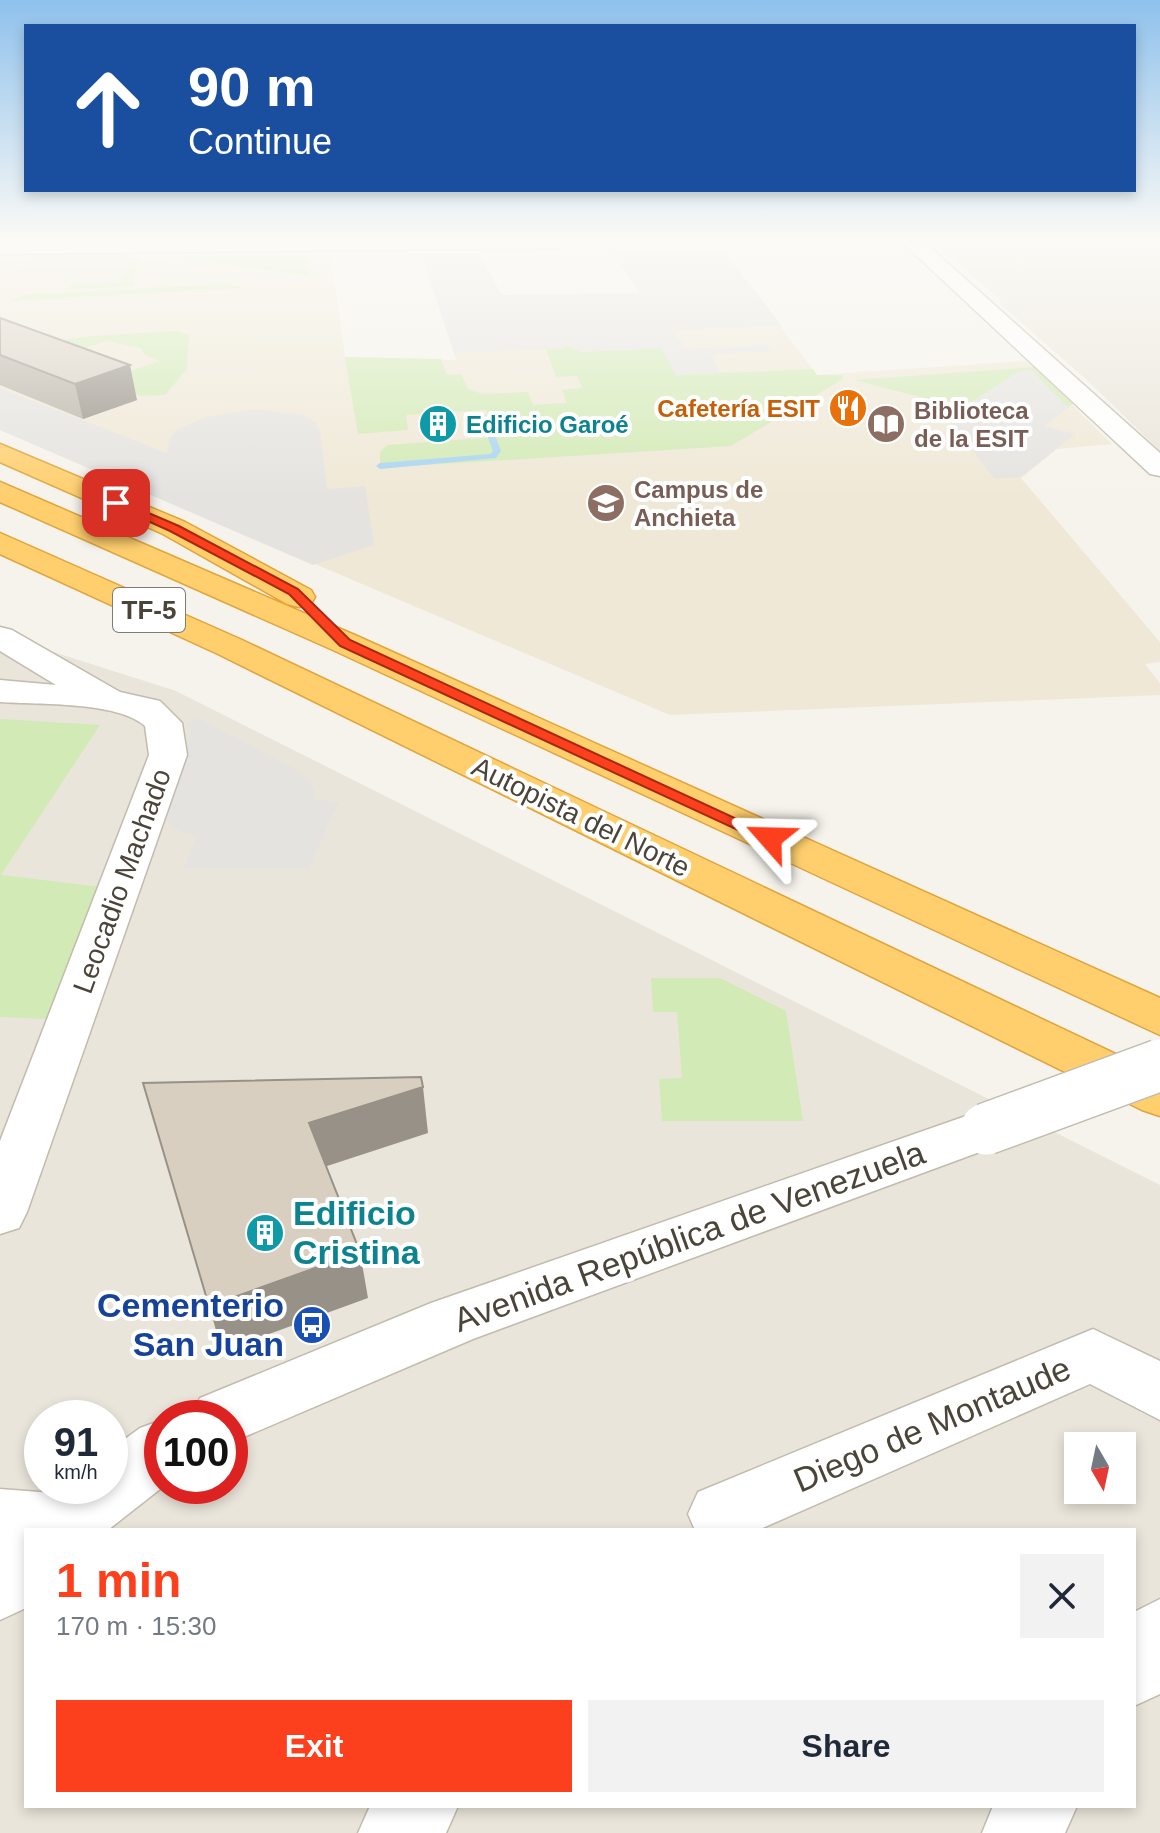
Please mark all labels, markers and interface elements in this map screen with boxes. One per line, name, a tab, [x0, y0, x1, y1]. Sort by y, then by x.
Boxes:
text: 90 m	[188, 55, 316, 118]
icon: ahead	[56, 56, 160, 160]
text: Continue	[188, 121, 332, 162]
restaurant icon: Cafetería ESIT	[827, 387, 869, 429]
place label: Cafetería ESIT	[657, 395, 820, 422]
place label: Biblioteca de la ESIT	[914, 397, 1029, 452]
building icon: Edificio Garoé	[417, 403, 459, 445]
library icon: Biblioteca de la ESIT	[865, 403, 907, 445]
place label: Edificio Garoé	[466, 411, 629, 438]
pin	[82, 469, 150, 537]
place label: Campus de Anchieta	[634, 476, 763, 531]
icon: arrive	[94, 481, 138, 525]
school or university icon: Campus de Anchieta	[585, 482, 627, 524]
road number: TF-5	[113, 588, 185, 632]
street label: Autopista del Norte	[467, 751, 695, 883]
street label: Leocadio Machado	[67, 765, 177, 997]
position arrow	[728, 796, 812, 880]
street label: Avenida República de Venezuela	[448, 1133, 930, 1339]
place label: Edificio Cristina	[293, 1194, 421, 1271]
building icon: Edificio Cristina	[244, 1212, 286, 1254]
place label: Cementerio San Juan	[97, 1286, 284, 1363]
bus stop icon: Cementerio San Juan	[291, 1304, 333, 1346]
street label: Diego de Montaude	[788, 1349, 1076, 1499]
speed limit sign: 100	[144, 1400, 248, 1504]
text: 91	[54, 1420, 98, 1464]
north arrow	[1064, 1432, 1136, 1504]
map controls	[1064, 1432, 1136, 1504]
text: km/h	[54, 1461, 98, 1483]
text: 1 min	[56, 1554, 181, 1607]
button: close	[1020, 1554, 1104, 1638]
text: 170 m · 15:30	[56, 1611, 216, 1641]
button: Exit	[56, 1700, 572, 1792]
button: Share	[588, 1700, 1104, 1792]

